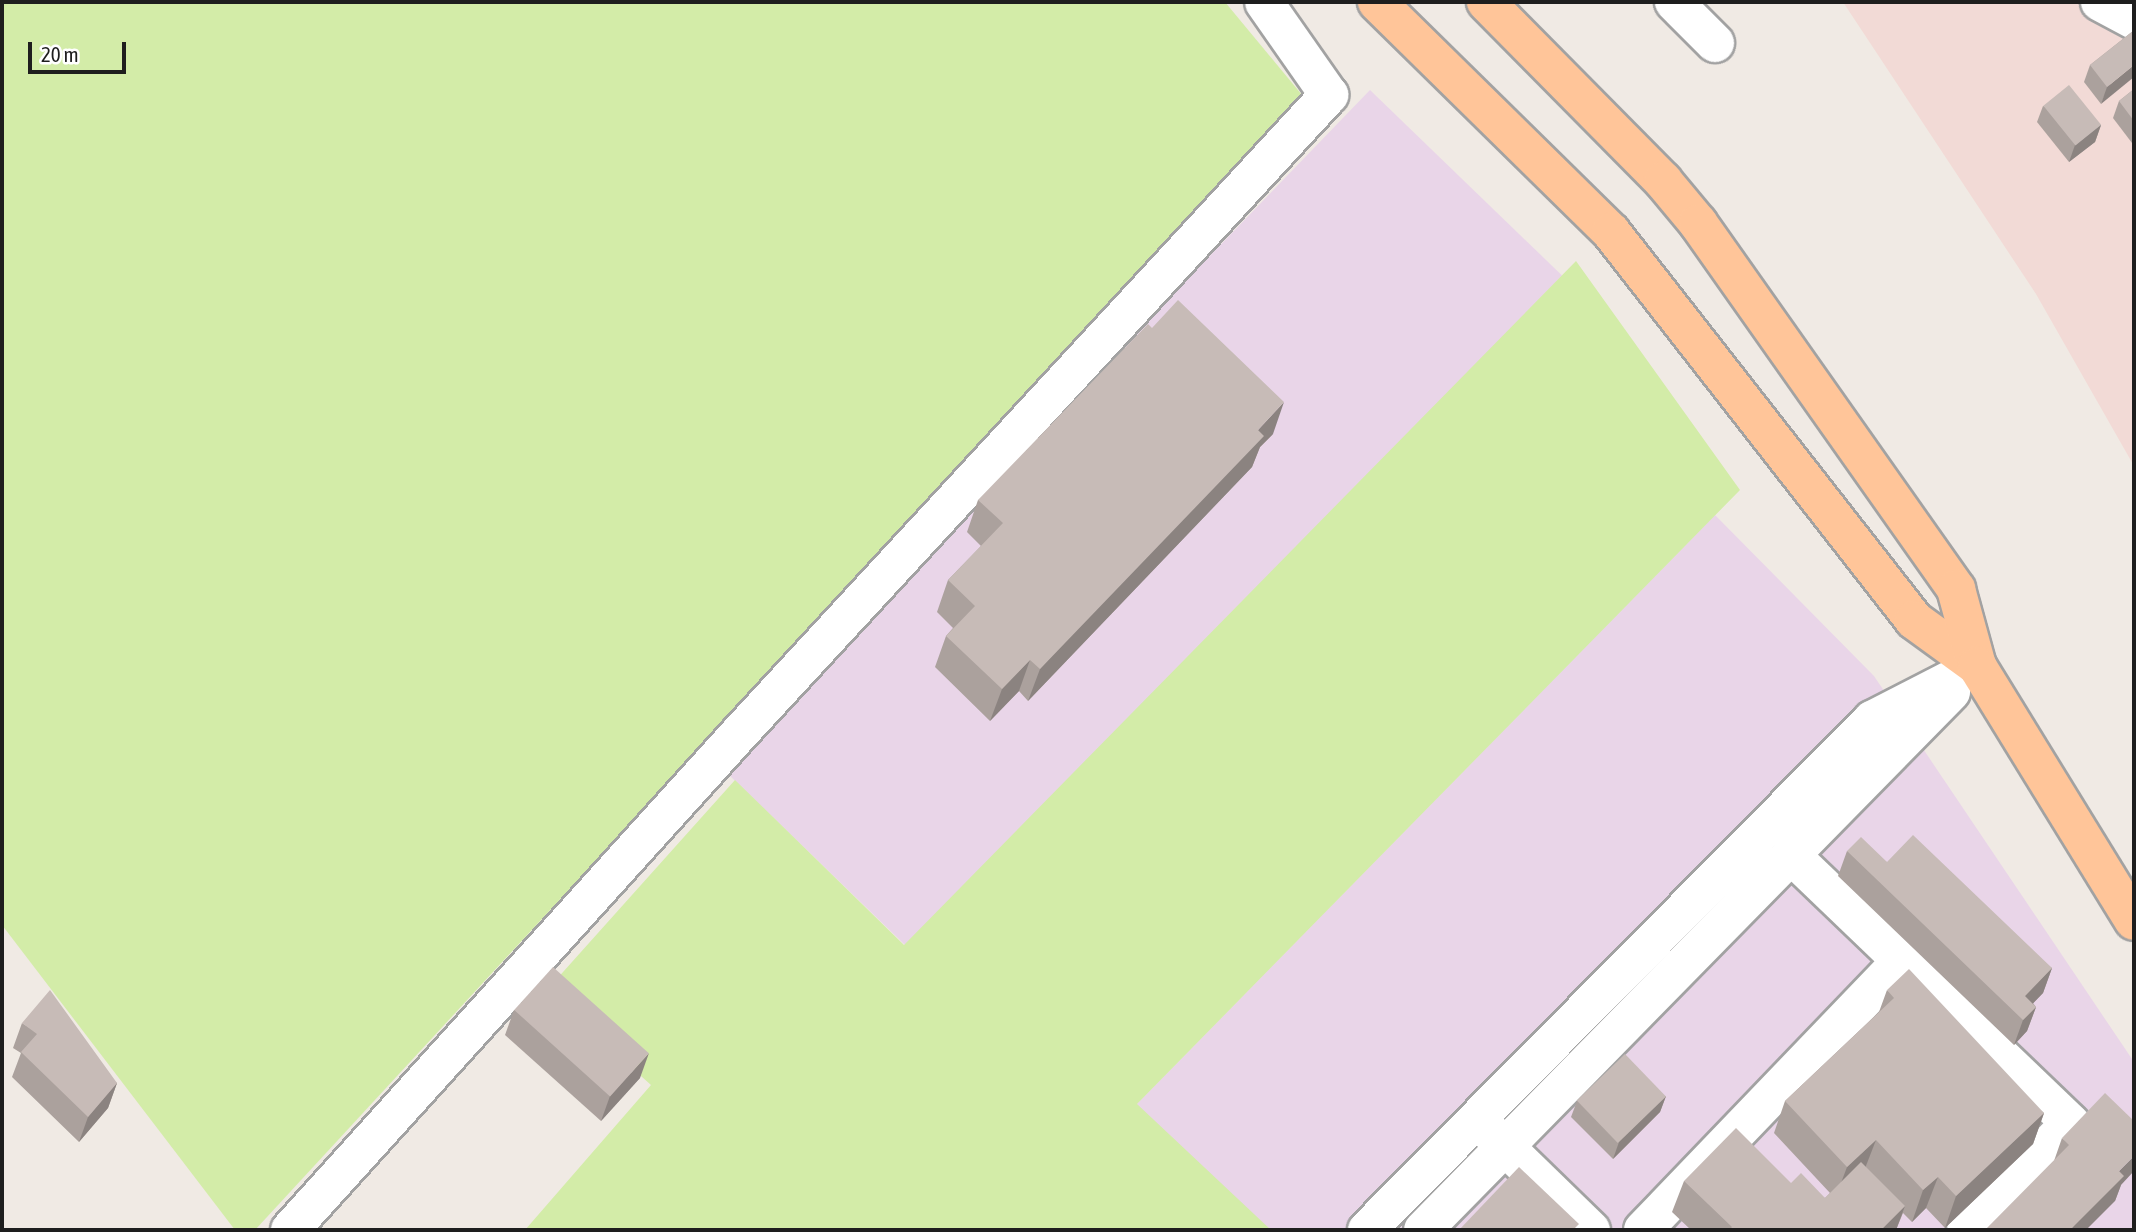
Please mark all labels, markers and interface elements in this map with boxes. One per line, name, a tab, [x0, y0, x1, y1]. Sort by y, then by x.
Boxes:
scale bar	[32, 28, 130, 72]
text: 20 m	[41, 42, 79, 66]

